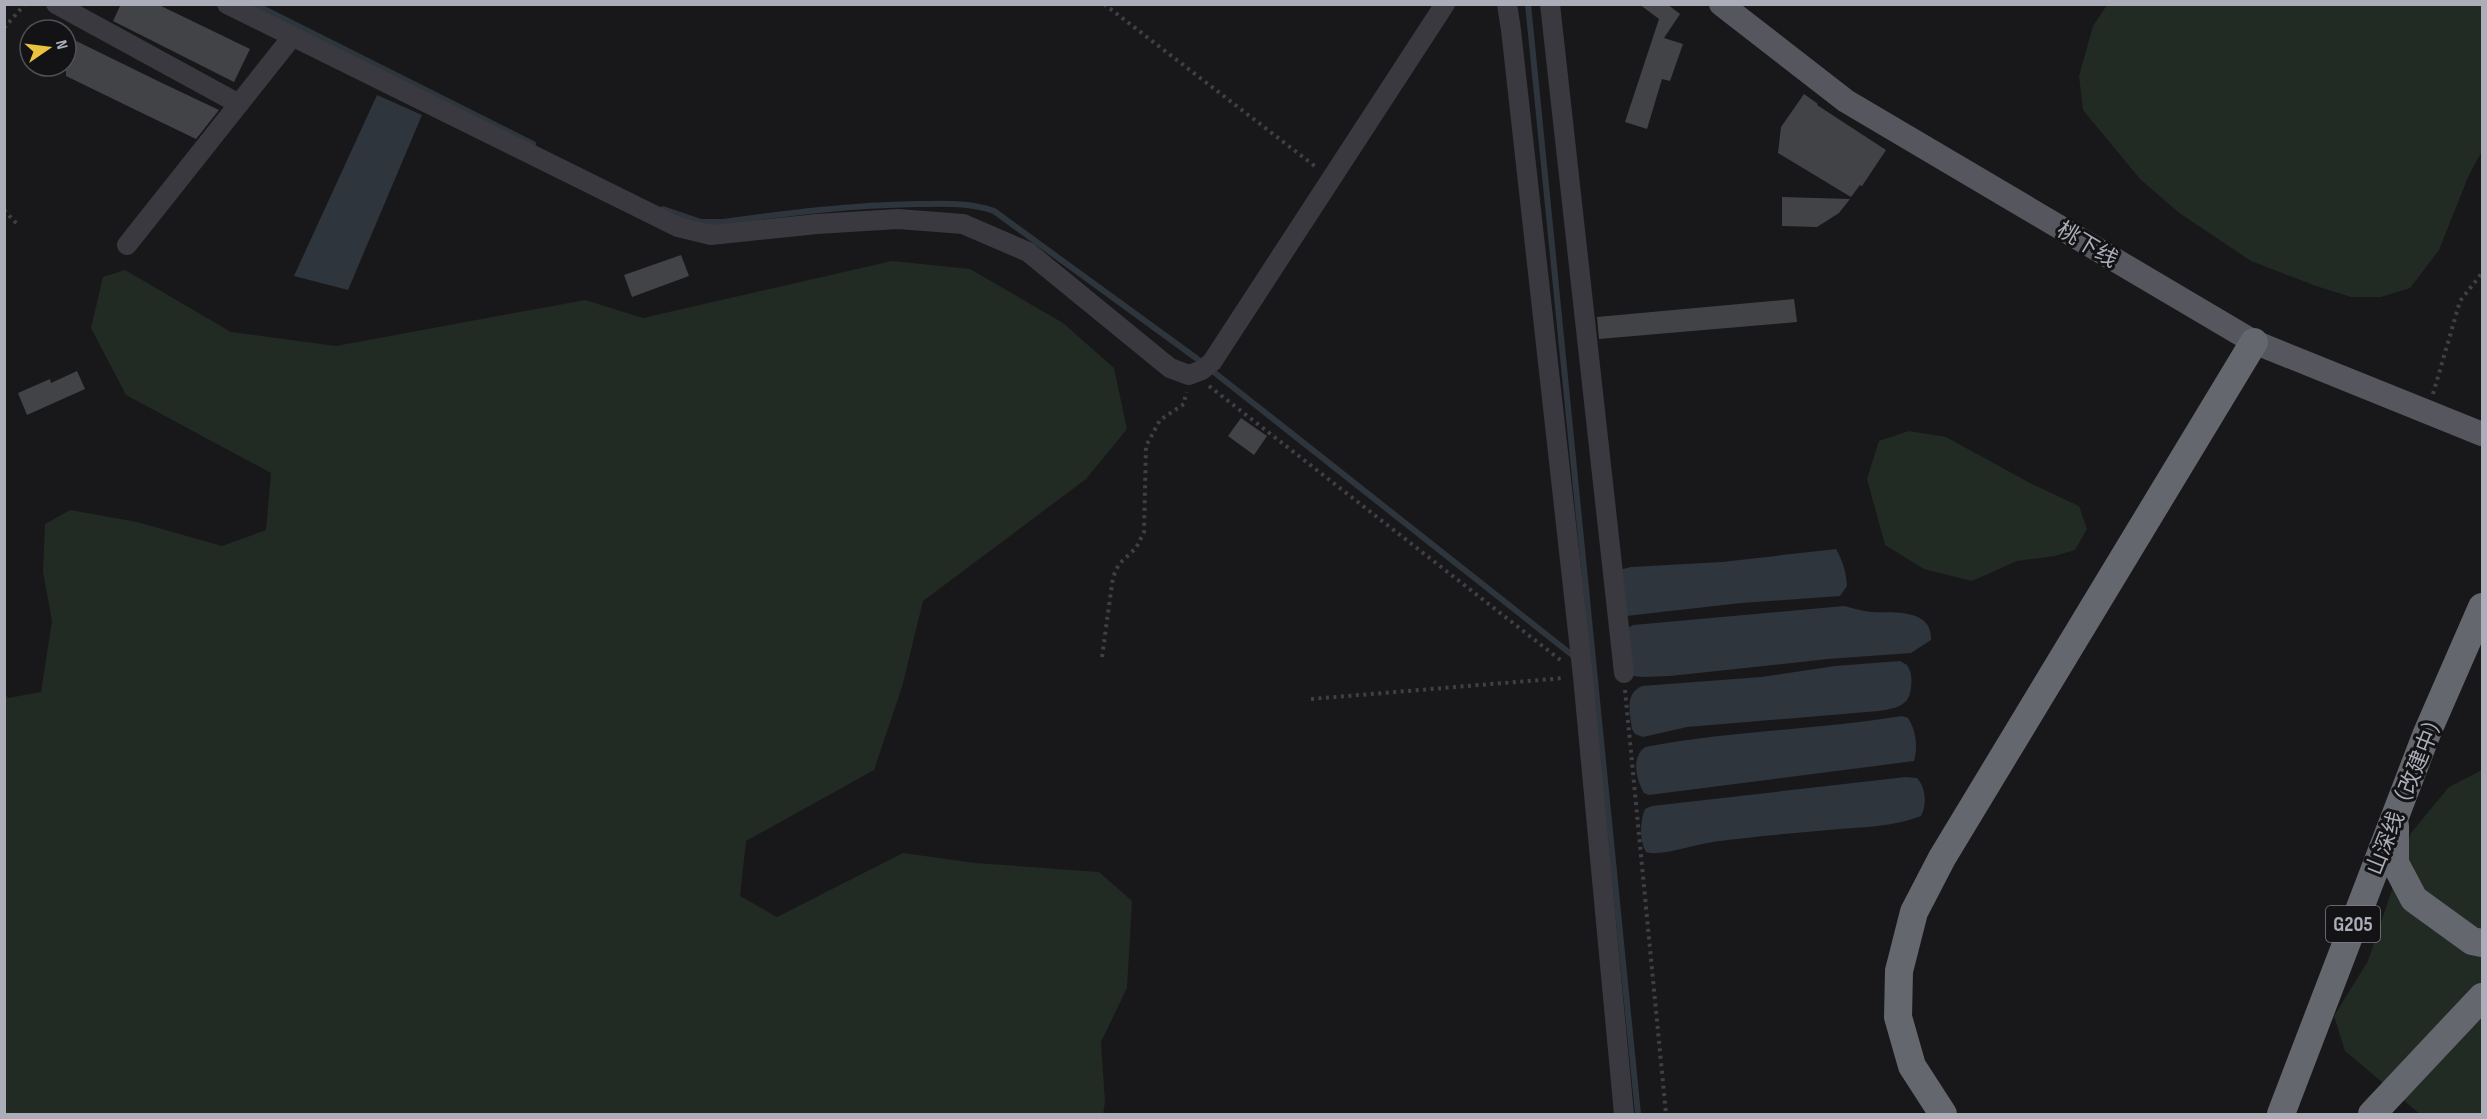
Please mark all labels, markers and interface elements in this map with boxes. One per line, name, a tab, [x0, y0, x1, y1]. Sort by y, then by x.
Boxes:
north arrow	[18, 18, 78, 78]
text: N	[51, 38, 71, 51]
street label: 桃下线	[2052, 217, 2122, 274]
street label: 山深线（改建中）	[2361, 706, 2452, 879]
road number: G205	[2326, 906, 2380, 942]

